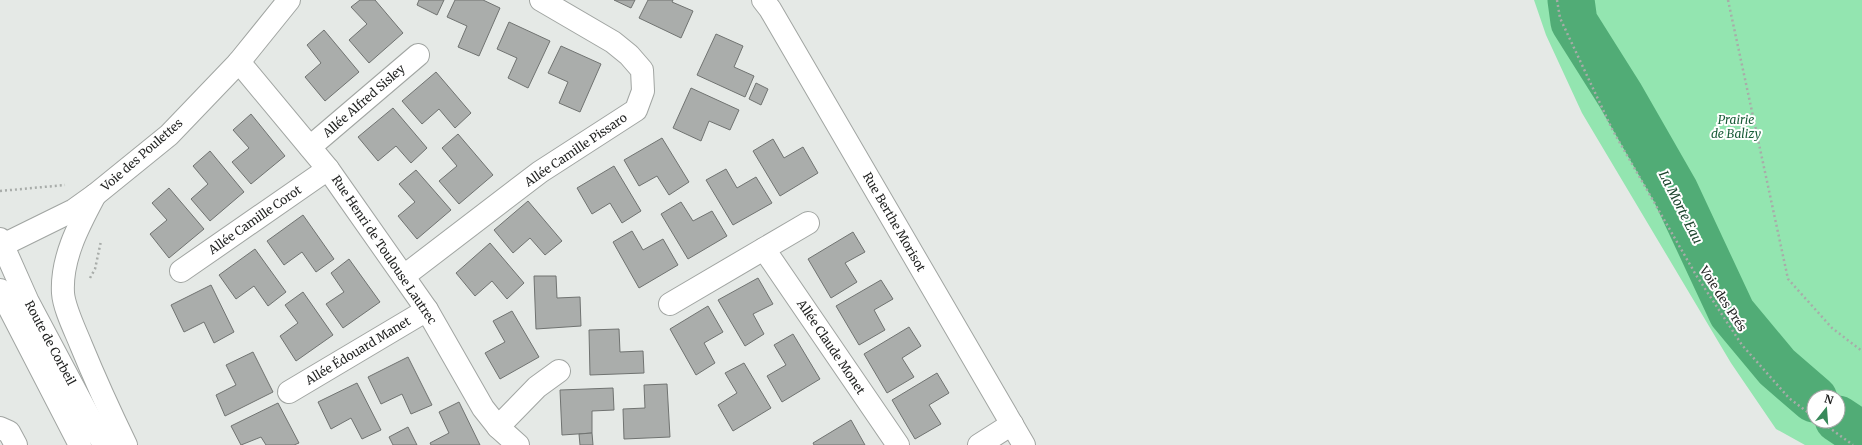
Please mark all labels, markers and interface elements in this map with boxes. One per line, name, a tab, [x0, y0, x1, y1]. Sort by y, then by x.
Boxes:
street label: Allée Alfred Sisley	[319, 61, 408, 141]
street label: Allée Camille Pissaro	[521, 110, 630, 190]
park label: Prairie de Balizy	[1711, 112, 1761, 141]
street label: Voie des Poulettes	[97, 115, 186, 195]
water label: La Morte Eau	[1655, 168, 1706, 247]
street label: Rue Berthe Morisot	[860, 169, 929, 274]
street label: Rue Henri de Toulouse Lautrec	[329, 172, 440, 327]
street label: Allée Camille Corot	[205, 182, 304, 258]
street label: Voie des Prés	[1696, 262, 1750, 334]
street label: Allée Claude Monet	[794, 296, 869, 397]
street label: Route de Corbeil	[22, 298, 79, 388]
street label: Allée Édouard Manet	[302, 313, 413, 388]
north arrow	[1806, 389, 1846, 429]
text: N	[1823, 391, 1835, 407]

